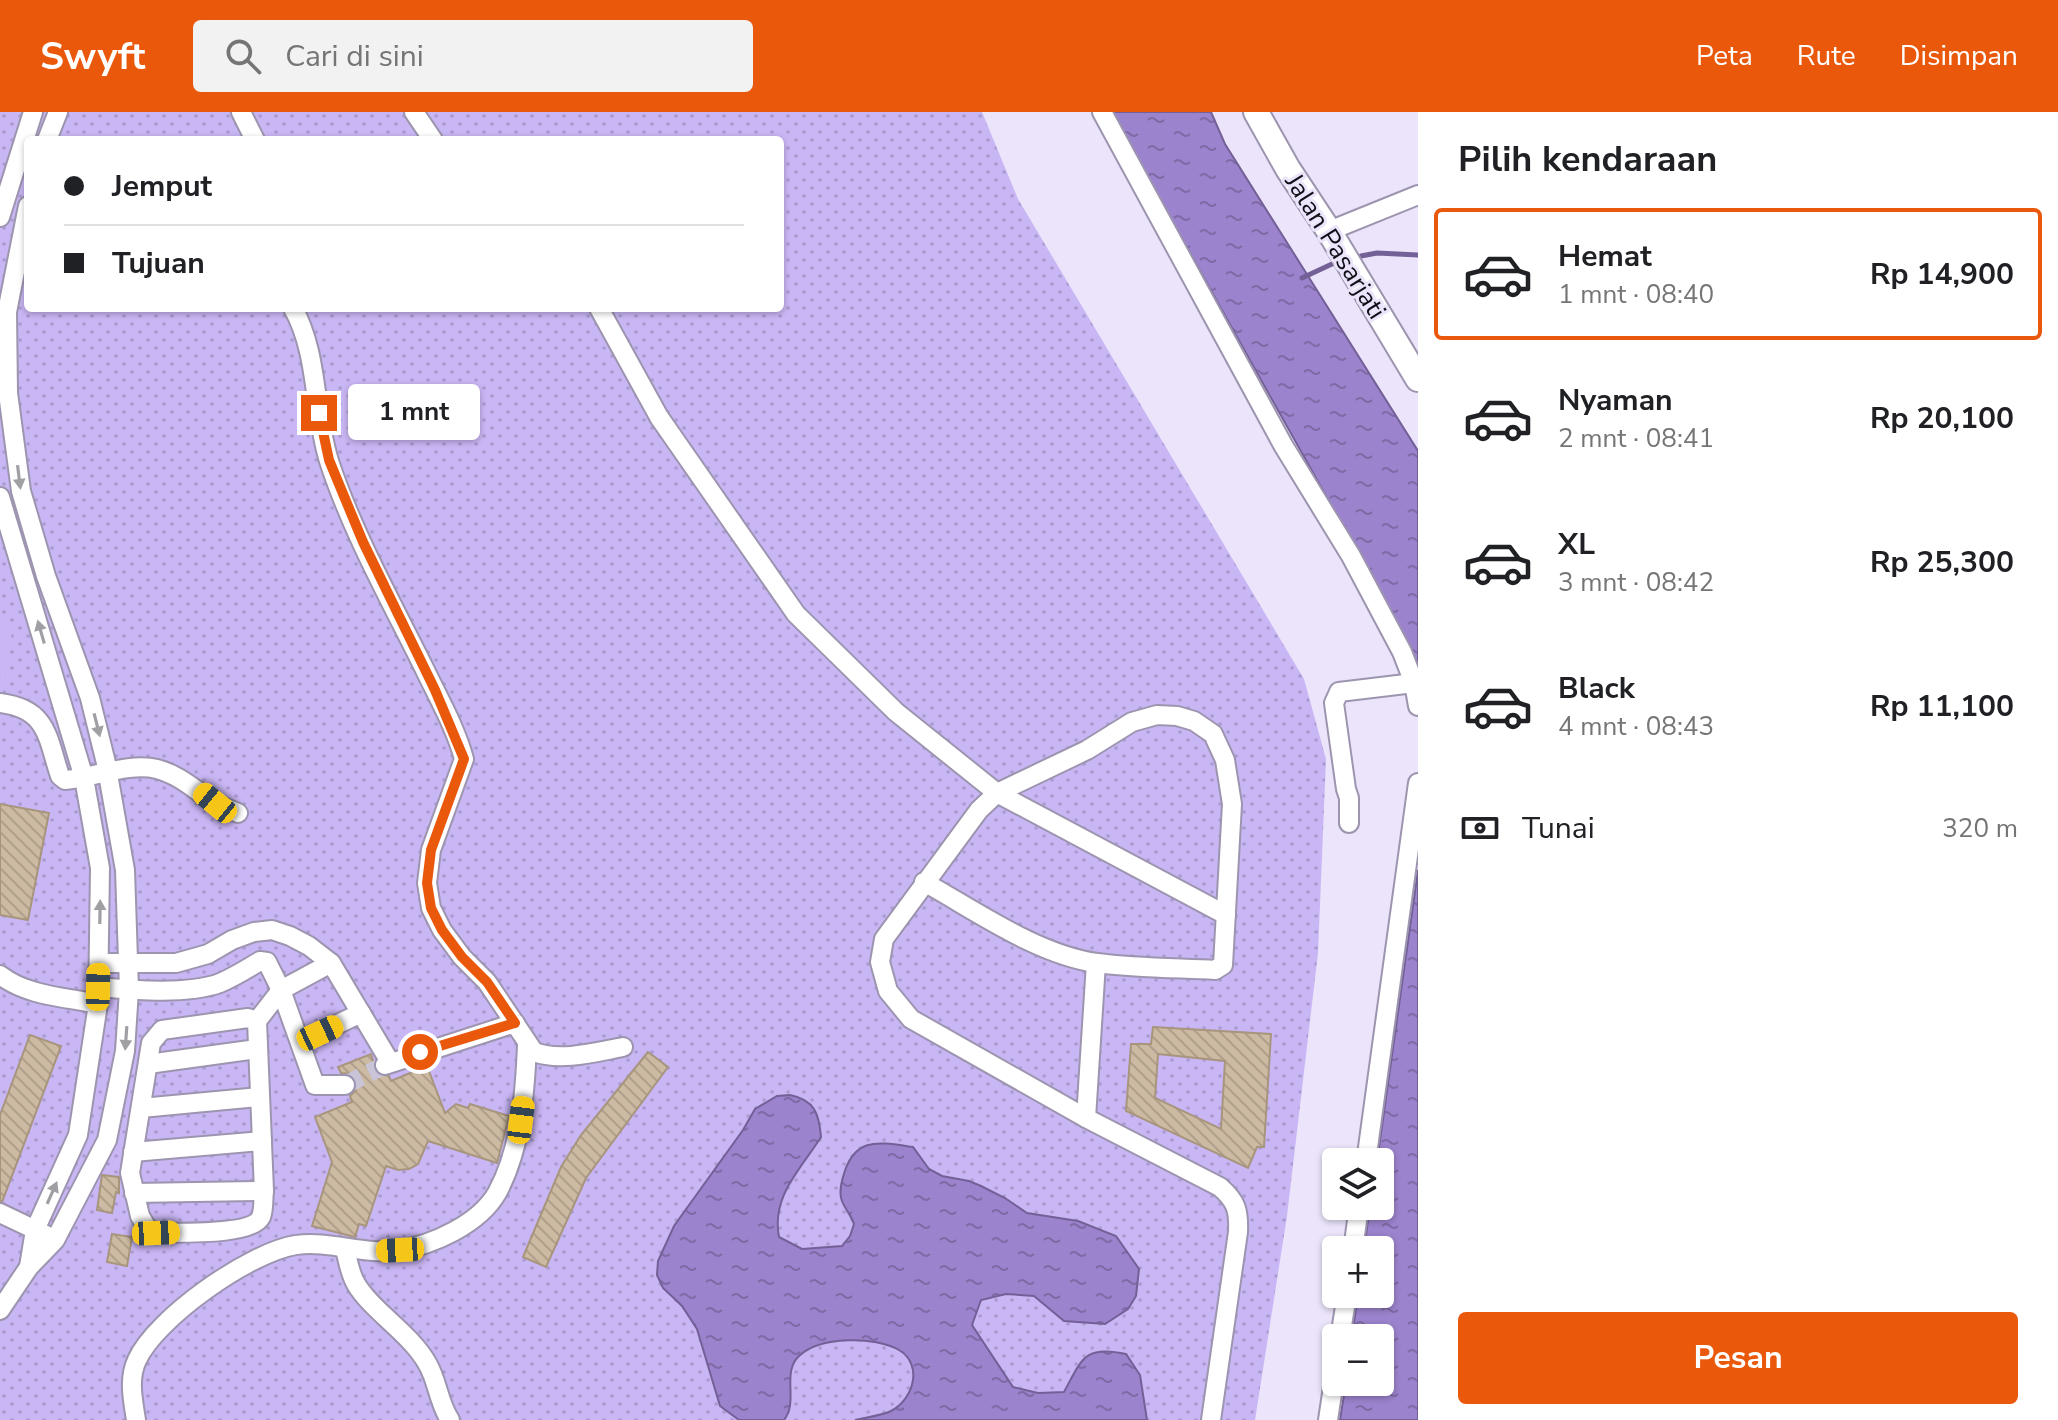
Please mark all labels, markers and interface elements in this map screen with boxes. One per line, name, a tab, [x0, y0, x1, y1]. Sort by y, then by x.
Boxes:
search box	[193, 20, 753, 92]
text: Swyft	[40, 31, 145, 82]
icon: search	[221, 34, 265, 78]
text: Cari di sini	[285, 36, 424, 77]
text: Peta	[1696, 37, 1753, 75]
text: Rute	[1797, 37, 1856, 75]
text: Disimpan	[1900, 37, 2018, 75]
text: Pilih kendaraan	[1458, 135, 1717, 184]
text: Jemput	[112, 166, 212, 207]
street label: Jalan Pasarjati	[1276, 166, 1394, 326]
text: Hemat	[1558, 236, 1652, 277]
icon: car	[1462, 238, 1534, 310]
text: Tujuan	[112, 243, 205, 284]
text: Rp 14,900	[1870, 254, 2014, 295]
text: 1 mnt · 08:40	[1558, 277, 1714, 312]
text: Nyaman	[1558, 380, 1673, 421]
icon: car	[1462, 382, 1534, 454]
callout: 1 mnt	[347, 385, 479, 441]
text: 1 mnt	[379, 394, 449, 429]
route end	[301, 395, 337, 431]
text: Rp 20,100	[1870, 398, 2014, 439]
text: 2 mnt · 08:41	[1558, 421, 1714, 456]
one-way arrow	[13, 465, 26, 490]
text: XL	[1558, 524, 1595, 565]
icon: car	[1462, 526, 1534, 598]
text: Rp 25,300	[1870, 542, 2014, 583]
text: 3 mnt · 08:42	[1558, 565, 1714, 600]
one-way arrow	[34, 620, 47, 644]
text: Black	[1558, 668, 1635, 709]
icon: car	[1462, 670, 1534, 742]
text: Rp 11,100	[1870, 686, 2014, 727]
text: 4 mnt · 08:43	[1558, 709, 1714, 744]
one-way arrow	[91, 712, 103, 737]
car	[189, 779, 241, 827]
icon: cash	[1458, 806, 1502, 850]
text: Tunai	[1522, 808, 1595, 849]
text: 320 m	[1942, 811, 2018, 846]
one-way arrow	[93, 899, 106, 924]
car	[86, 963, 110, 1011]
car	[293, 1012, 347, 1054]
one-way arrow	[119, 1026, 132, 1051]
route start	[402, 1034, 438, 1070]
car	[506, 1095, 536, 1145]
map controls	[1322, 1148, 1394, 1396]
button: layers	[1322, 1148, 1394, 1220]
one-way arrow	[45, 1182, 58, 1205]
car	[132, 1220, 180, 1246]
button: +	[1322, 1236, 1394, 1308]
car	[375, 1237, 425, 1263]
button: Pesan	[1458, 1312, 2018, 1404]
button: −	[1322, 1324, 1394, 1396]

